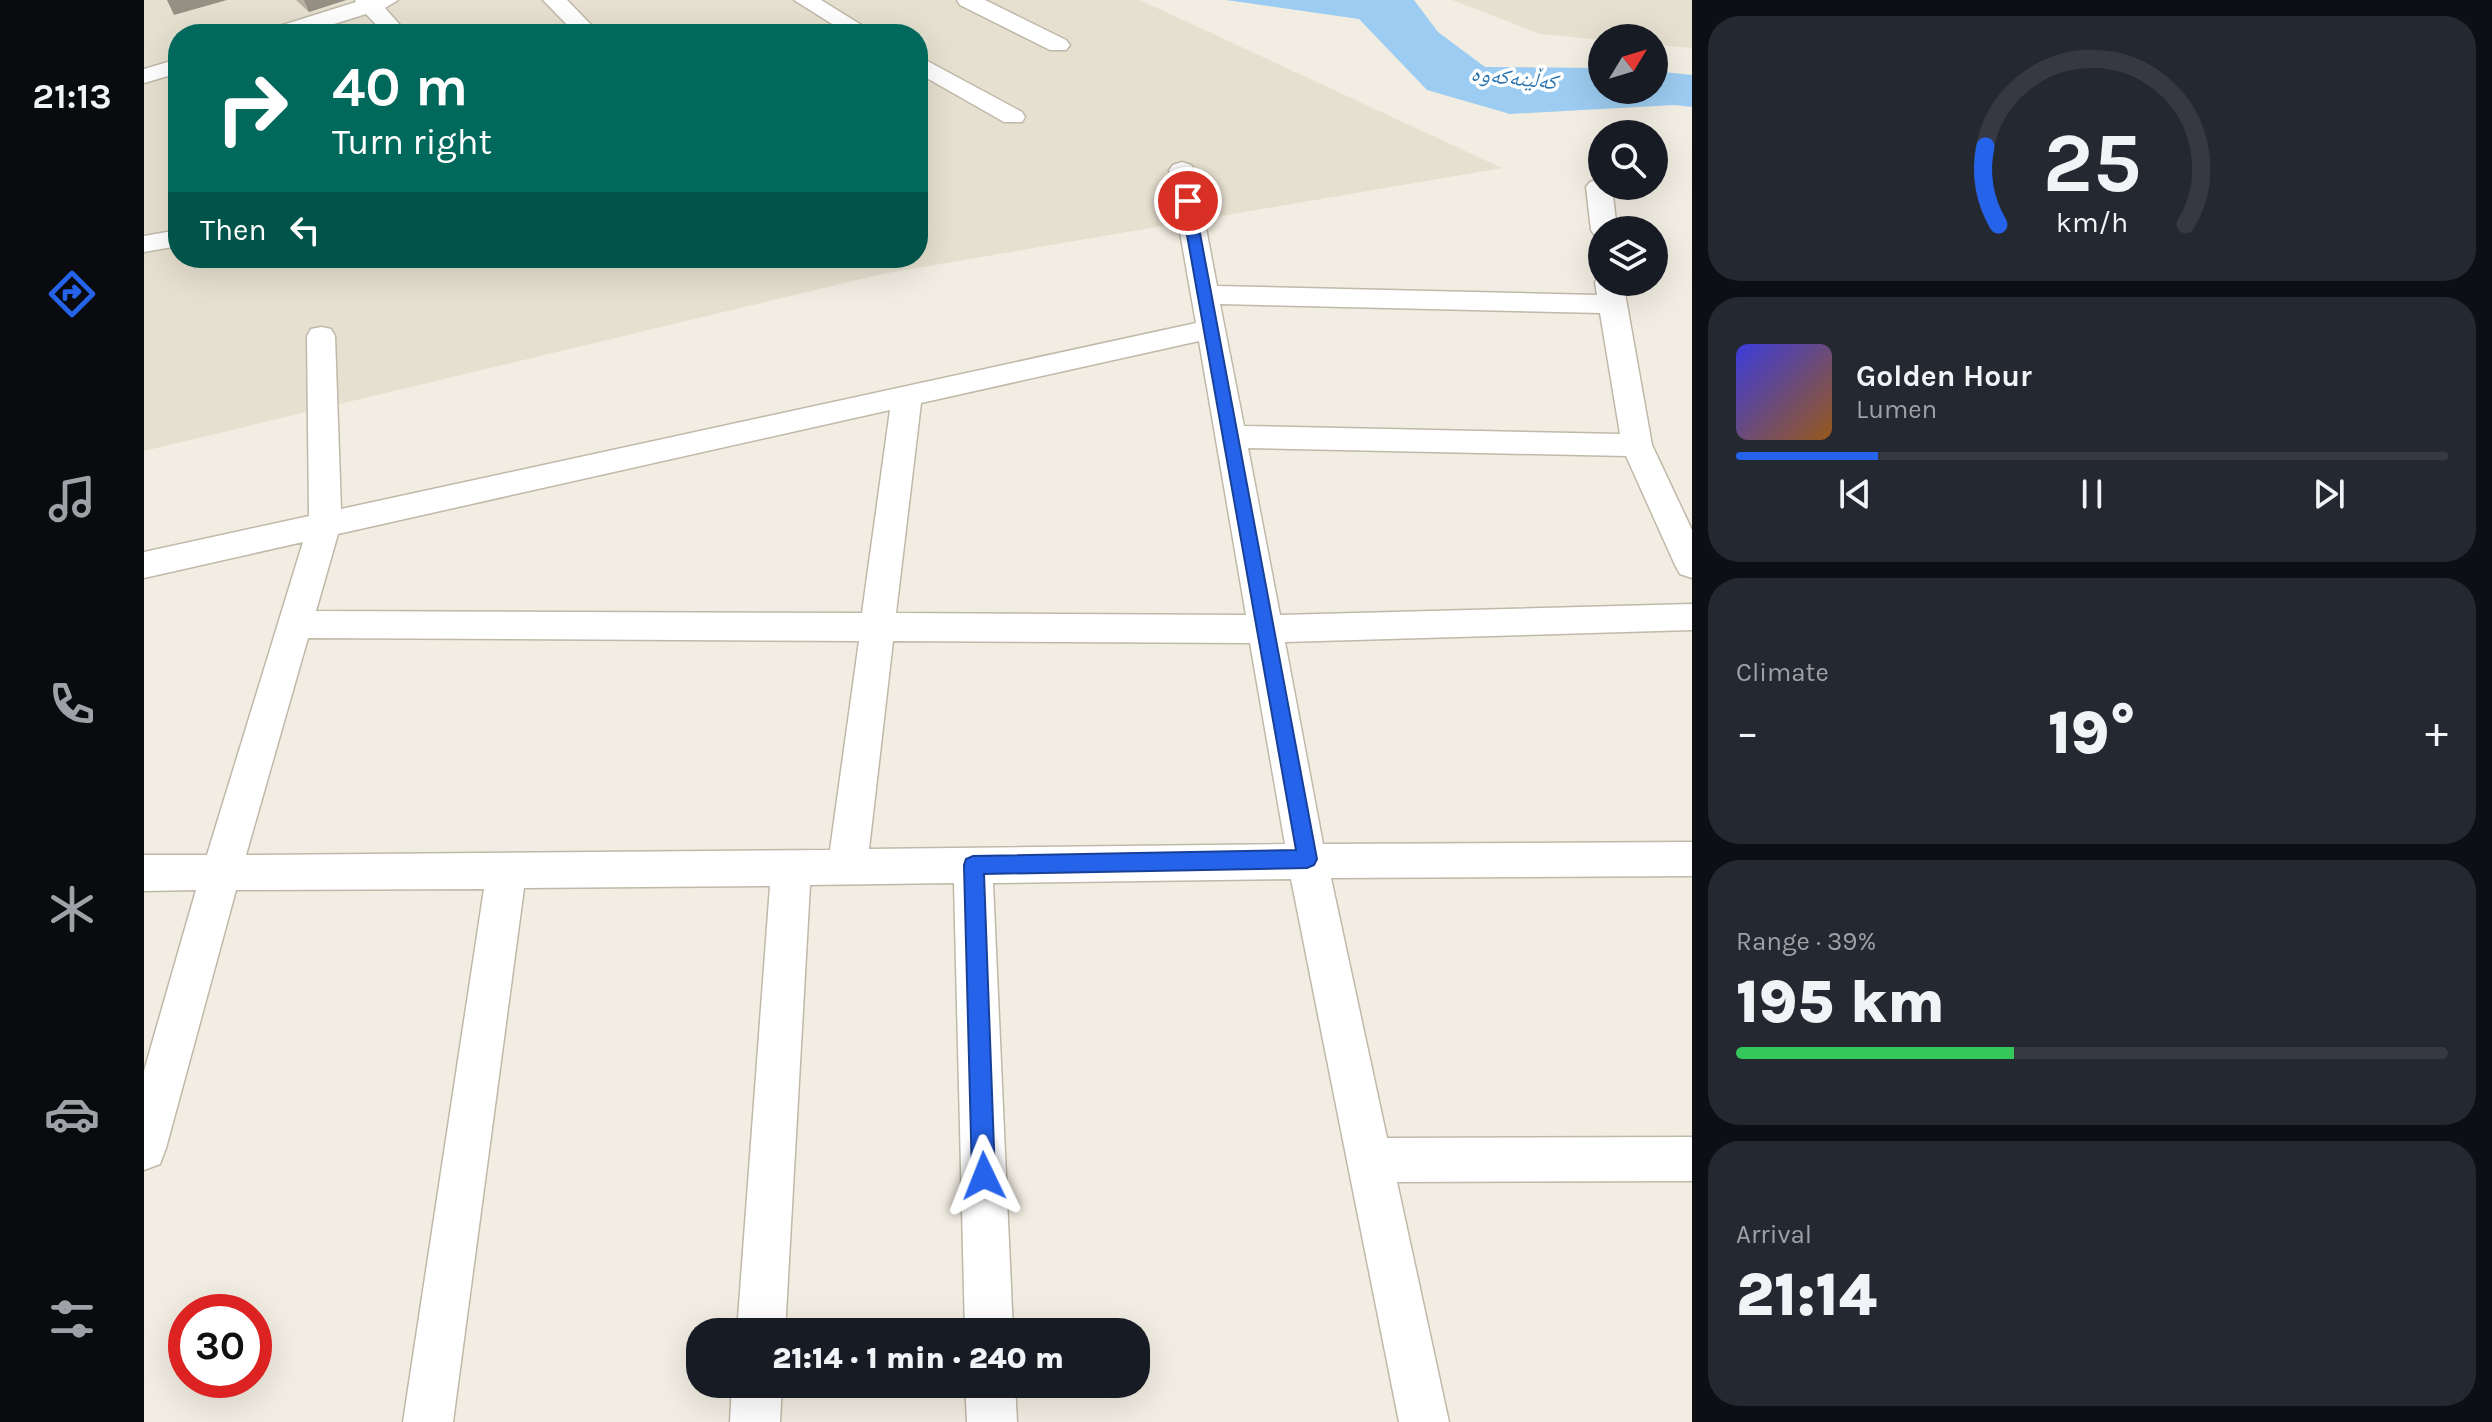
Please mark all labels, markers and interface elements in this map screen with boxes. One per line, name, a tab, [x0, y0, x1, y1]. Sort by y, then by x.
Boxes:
north arrow	[1588, 24, 1668, 104]
map controls	[1588, 24, 1668, 296]
text: 40 m	[332, 54, 468, 119]
icon: right	[200, 56, 304, 160]
water label: کەڵینەکەوە	[1470, 60, 1562, 96]
text: 21:13	[32, 75, 112, 117]
text: 25	[2043, 114, 2141, 211]
button: search	[1588, 120, 1668, 200]
text: Turn right	[332, 121, 492, 163]
pin	[1154, 167, 1222, 235]
icon: arrive	[1166, 179, 1210, 223]
text: km/h	[2056, 206, 2128, 239]
icon: left	[283, 208, 327, 252]
text: Then	[200, 212, 267, 248]
button: layers	[1588, 216, 1668, 296]
icon: directions	[44, 266, 100, 322]
text: Golden Hour	[1856, 358, 2032, 394]
text: Lumen	[1856, 394, 1937, 425]
icon: music	[44, 471, 100, 527]
icon: previous	[1833, 472, 1877, 516]
icon: pause	[2070, 472, 2114, 516]
icon: next	[2307, 472, 2351, 516]
text: Climate	[1736, 657, 1829, 688]
icon: phone	[44, 676, 100, 732]
text: 19°	[2048, 698, 2136, 768]
text: −	[1736, 707, 1759, 758]
text: +	[2425, 707, 2448, 758]
icon: climate	[44, 881, 100, 937]
text: Range · 39%	[1736, 926, 1876, 957]
text: 195 km	[1736, 967, 1945, 1037]
icon: car	[44, 1086, 100, 1142]
position arrow	[942, 1134, 1026, 1218]
text: Arrival	[1736, 1219, 1812, 1250]
text: 21:14	[1736, 1260, 1877, 1330]
icon: filters	[44, 1291, 100, 1347]
speed limit sign: 30	[168, 1294, 272, 1398]
text: 21:14 · 1 min · 240 m	[772, 1340, 1064, 1376]

